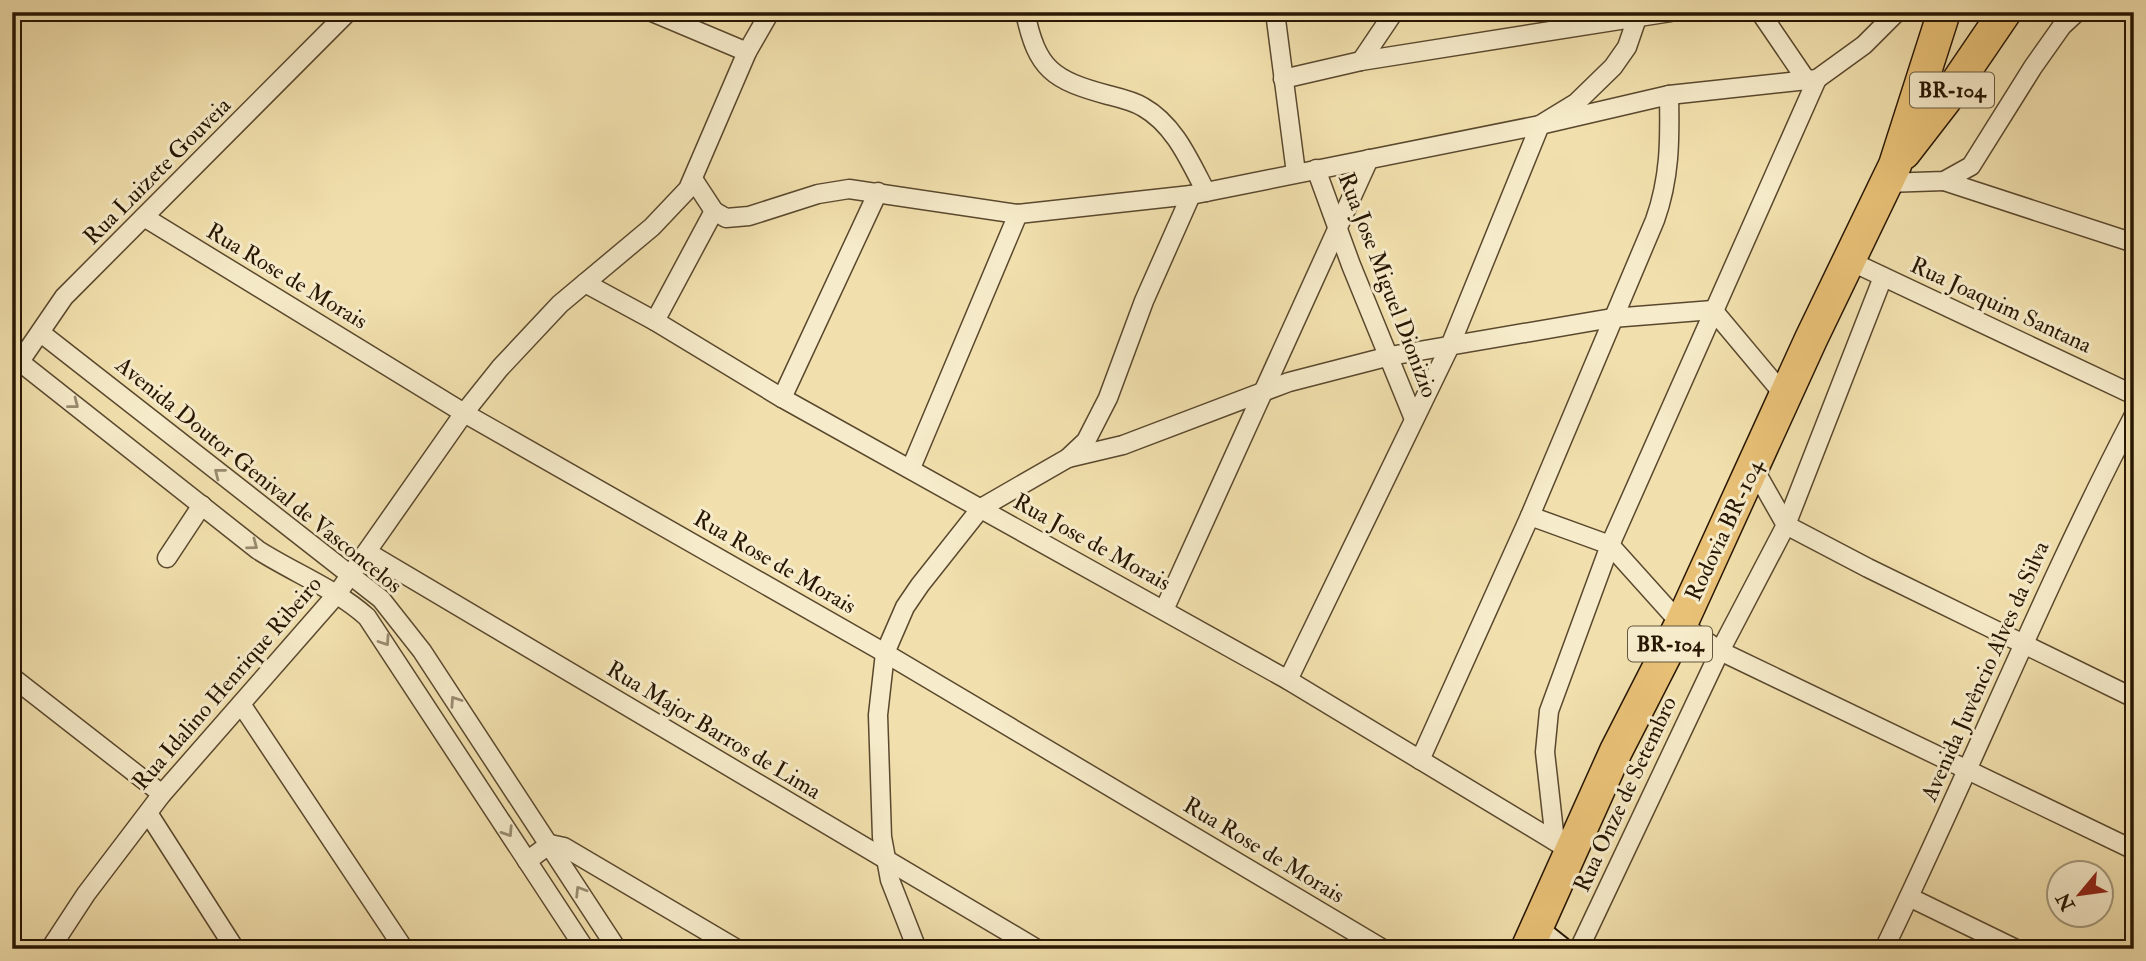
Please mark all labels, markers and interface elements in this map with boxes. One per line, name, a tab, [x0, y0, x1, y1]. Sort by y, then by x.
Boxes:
road number: BR-104	[1910, 72, 1994, 108]
street label: Rua Luizete Gouveia	[77, 91, 237, 251]
street label: Rua Jose Miguel Dionizio	[1332, 168, 1444, 402]
street label: Rua Rose de Morais	[201, 217, 373, 336]
street label: Rua Joaquim Santana	[1906, 250, 2097, 360]
street label: Avenida Doutor Genival de Vasconcelos	[109, 350, 408, 600]
one-way arrow	[66, 396, 79, 409]
street label: Rodovia BR-104	[1678, 453, 1770, 606]
one-way arrow	[214, 468, 227, 481]
street label: Rua Jose de Morais	[1008, 487, 1176, 597]
street label: Rua Rose de Morais	[689, 504, 861, 620]
street label: Avenida Juvêncio Alves da Silva	[1914, 536, 2056, 807]
one-way arrow	[245, 537, 257, 549]
street label: Rua Idalino Henrique Ribeiro	[126, 570, 328, 796]
road number: BR-104	[1628, 626, 1712, 662]
one-way arrow	[377, 633, 389, 646]
street label: Rua Major Barros de Lima	[602, 654, 827, 806]
street label: Rua Onze de Setembro	[1567, 692, 1683, 896]
one-way arrow	[451, 696, 463, 709]
street label: Rua Rose de Morais	[1178, 791, 1350, 910]
one-way arrow	[500, 824, 513, 837]
north arrow	[2044, 860, 2114, 930]
one-way arrow	[576, 886, 589, 899]
text: N	[2051, 888, 2081, 916]

